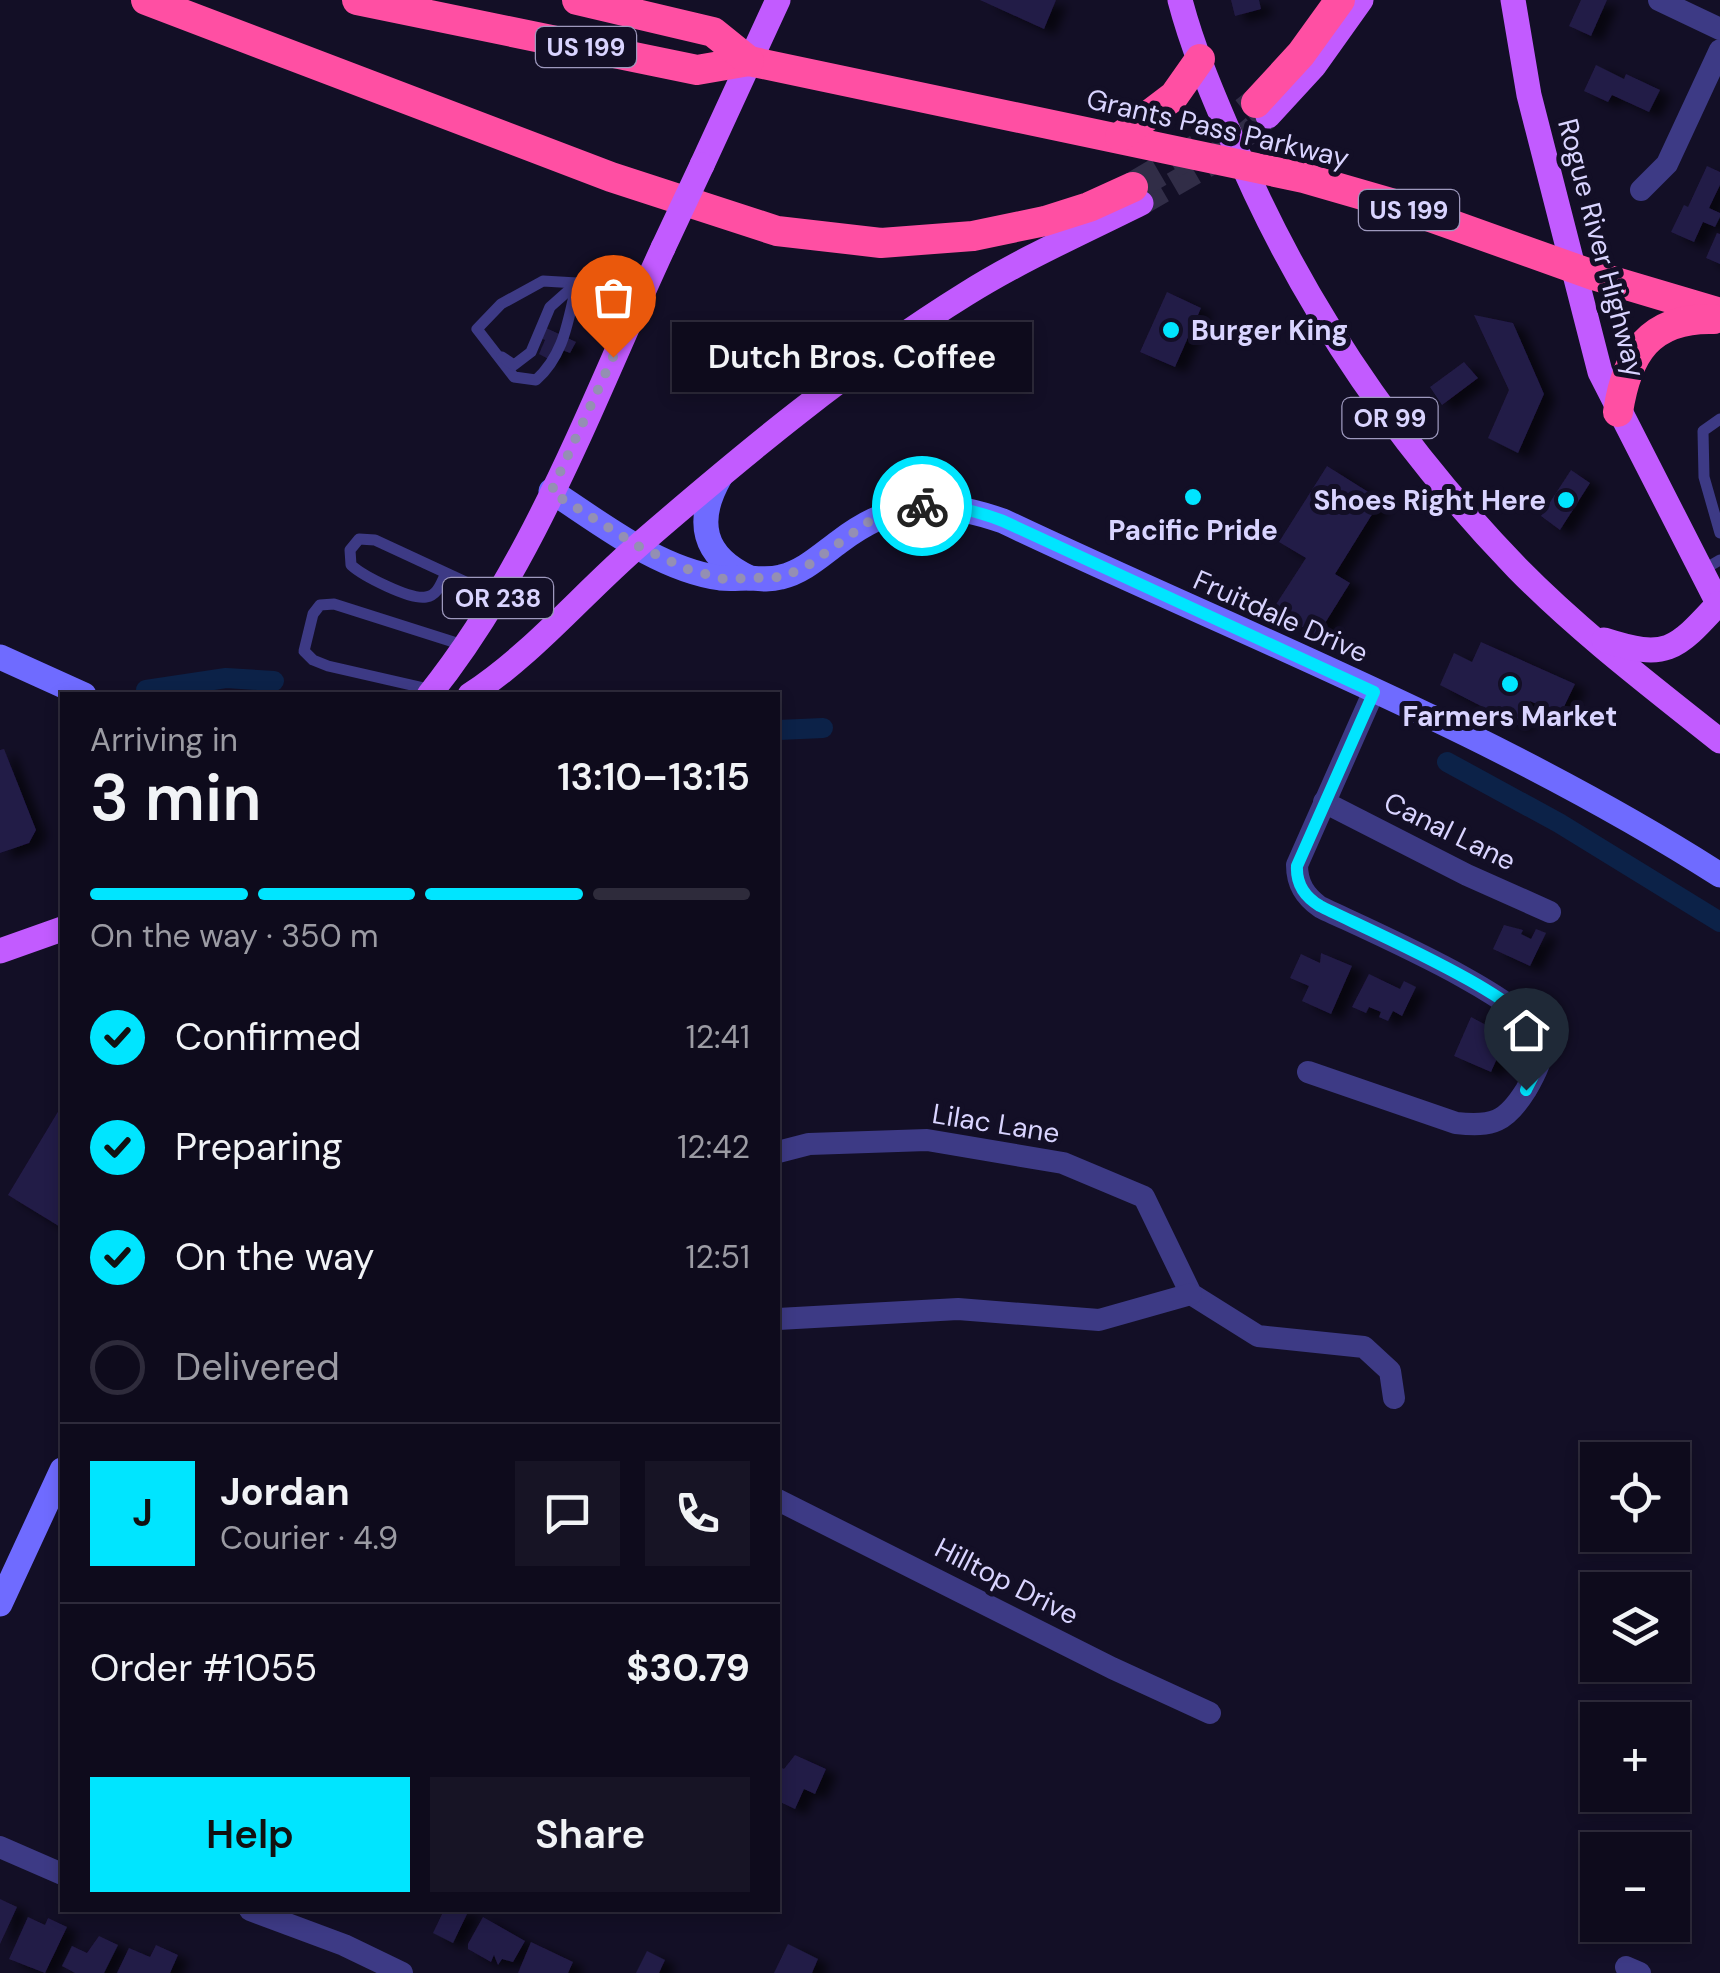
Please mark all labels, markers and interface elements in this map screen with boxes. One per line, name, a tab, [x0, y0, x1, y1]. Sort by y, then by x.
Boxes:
road number: US 199	[536, 27, 636, 67]
street label: Grants Pass Parkway	[1083, 80, 1353, 177]
street label: Rogue River Highway	[1549, 115, 1654, 382]
road number: US 199	[1359, 190, 1459, 230]
pin	[571, 255, 656, 358]
icon: bag	[586, 270, 641, 325]
place label: Burger King	[1191, 312, 1348, 349]
marker: Burger King	[1160, 319, 1182, 341]
callout: Dutch Bros. Coffee	[673, 322, 1033, 392]
text: Dutch Bros. Coffee	[708, 336, 996, 378]
road number: OR 99	[1342, 398, 1438, 438]
courier	[872, 456, 972, 556]
icon: bike	[895, 479, 950, 534]
place label: Shoes Right Here	[1313, 482, 1546, 519]
marker: Pacific Pride	[1182, 486, 1204, 508]
marker: Shoes Right Here	[1555, 489, 1577, 511]
place label: Pacific Pride	[1108, 512, 1278, 549]
street label: Fruitdale Drive	[1188, 561, 1374, 671]
road number: OR 238	[443, 578, 553, 618]
marker: Farmers Market	[1499, 673, 1521, 695]
place label: Farmers Market	[1403, 698, 1617, 735]
text: Arriving in	[90, 719, 238, 761]
text: 13:10–13:15	[557, 752, 750, 802]
text: 3 min	[90, 756, 261, 840]
street label: Canal Lane	[1378, 784, 1522, 879]
text: On the way · 350 m	[90, 915, 379, 957]
pin	[1484, 988, 1569, 1091]
icon: home	[1499, 1003, 1554, 1058]
icon: check	[90, 1010, 145, 1065]
text: Confirmed	[175, 1012, 361, 1062]
text: 12:41	[686, 1016, 750, 1058]
street label: Lilac Lane	[930, 1095, 1062, 1152]
icon: check	[90, 1120, 145, 1175]
text: Preparing	[175, 1122, 343, 1172]
text: 12:42	[677, 1126, 750, 1168]
icon: check	[90, 1230, 145, 1285]
text: On the way	[175, 1232, 374, 1282]
text: 12:51	[686, 1236, 750, 1278]
text: Delivered	[175, 1342, 340, 1392]
map controls	[1580, 1442, 1690, 1942]
button: locate	[1580, 1442, 1690, 1552]
button: chat	[515, 1461, 620, 1566]
button: phone	[645, 1461, 750, 1566]
text: Jordan	[220, 1467, 350, 1517]
text: J	[132, 1488, 153, 1538]
text: Courier · 4.9	[220, 1517, 398, 1559]
street label: Hilltop Drive	[929, 1529, 1085, 1634]
button: layers	[1580, 1572, 1690, 1682]
text: Order #1055	[90, 1643, 317, 1693]
text: $30.79	[626, 1643, 750, 1693]
button: +	[1580, 1702, 1690, 1812]
button: Help	[90, 1777, 410, 1892]
button: Share	[430, 1777, 750, 1892]
button: −	[1580, 1832, 1690, 1942]

